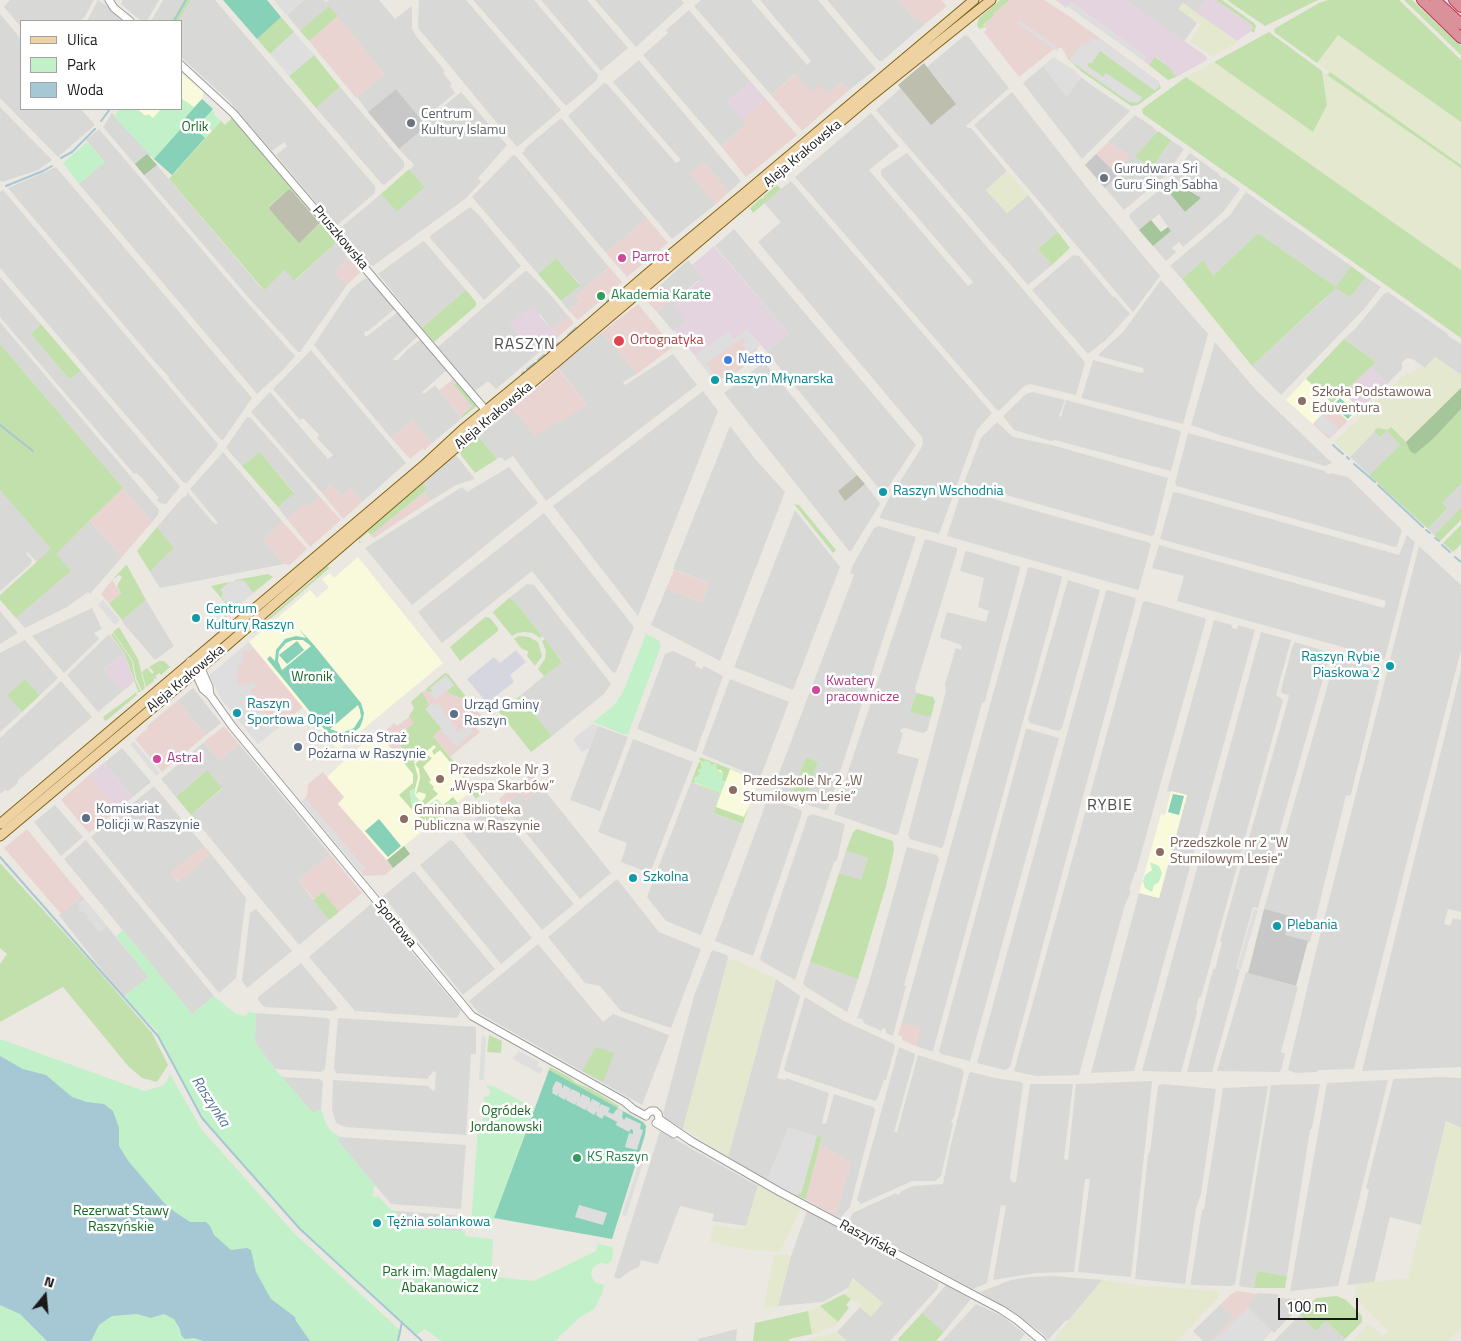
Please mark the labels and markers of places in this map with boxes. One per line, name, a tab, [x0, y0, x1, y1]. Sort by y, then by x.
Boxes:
place label: Centrum Kultury Islamu	[421, 107, 506, 140]
marker: Centrum Kultury Islamu	[405, 117, 417, 129]
place label: Gurudwara Sri Guru Singh Sabha	[1114, 162, 1218, 194]
marker: Gurudwara Sri Guru Singh Sabha	[1098, 172, 1110, 184]
place label: Parrot	[632, 250, 669, 266]
marker: Parrot	[616, 252, 628, 264]
place label: Akademia Karate	[611, 288, 711, 304]
marker: Akademia Karate	[595, 290, 607, 302]
place label: Ortognatyka	[630, 333, 703, 349]
marker: Ortognatyka	[612, 334, 626, 348]
place label: Netto	[738, 352, 772, 368]
marker: Netto	[722, 354, 734, 366]
place label: Raszyn Młynarska	[725, 372, 833, 388]
marker: Raszyn Młynarska	[709, 374, 721, 386]
place label: Szkoła Podstawowa Eduventura	[1312, 385, 1431, 418]
marker: Szkoła Podstawowa Eduventura	[1296, 395, 1308, 407]
place label: Raszyn Wschodnia	[893, 484, 1004, 500]
marker: Raszyn Wschodnia	[877, 486, 889, 498]
place label: Centrum Kultury Raszyn	[206, 602, 294, 634]
marker: Centrum Kultury Raszyn	[190, 612, 202, 624]
place label: Raszyn Rybie Piaskowa 2	[1301, 650, 1380, 682]
marker: Raszyn Rybie Piaskowa 2	[1384, 660, 1396, 672]
place label: Kwatery pracownicze	[826, 674, 899, 706]
marker: Kwatery pracownicze	[810, 684, 822, 696]
place label: Raszyn Sportowa Opel	[247, 697, 334, 730]
place label: Urząd Gminy Raszyn	[464, 698, 539, 730]
marker: Raszyn Sportowa Opel	[231, 707, 243, 719]
marker: Urząd Gminy Raszyn	[448, 708, 460, 720]
place label: Ochotnicza Straż Pożarna w Raszynie	[308, 731, 426, 764]
marker: Ochotnicza Straż Pożarna w Raszynie	[292, 741, 304, 753]
place label: Astral	[167, 751, 202, 767]
marker: Astral	[151, 753, 163, 765]
place label: Przedszkole Nr 3 „Wyspa Skarbów”	[450, 763, 554, 796]
marker: Przedszkole Nr 3 „Wyspa Skarbów”	[434, 773, 446, 785]
place label: Przedszkole Nr 2 „W Stumilowym Lesie”	[743, 774, 862, 806]
marker: Przedszkole Nr 2 „W Stumilowym Lesie”	[727, 784, 739, 796]
place label: Komisariat Policji w Raszynie	[96, 802, 200, 834]
place label: Gminna Biblioteka Publiczna w Raszynie	[414, 803, 540, 836]
marker: Komisariat Policji w Raszynie	[80, 812, 92, 824]
marker: Gminna Biblioteka Publiczna w Raszynie	[398, 813, 410, 825]
place label: Przedszkole nr 2 "W Stumilowym Lesie"	[1170, 836, 1288, 869]
marker: Przedszkole nr 2 "W Stumilowym Lesie"	[1154, 846, 1166, 858]
place label: Szkolna	[643, 870, 689, 886]
marker: Szkolna	[627, 872, 639, 884]
place label: Plebania	[1287, 918, 1338, 934]
marker: Plebania	[1271, 920, 1283, 932]
place label: KS Raszyn	[587, 1150, 648, 1166]
marker: KS Raszyn	[571, 1152, 583, 1164]
place label: Tężnia solankowa	[387, 1215, 490, 1231]
marker: Tężnia solankowa	[371, 1217, 383, 1229]

